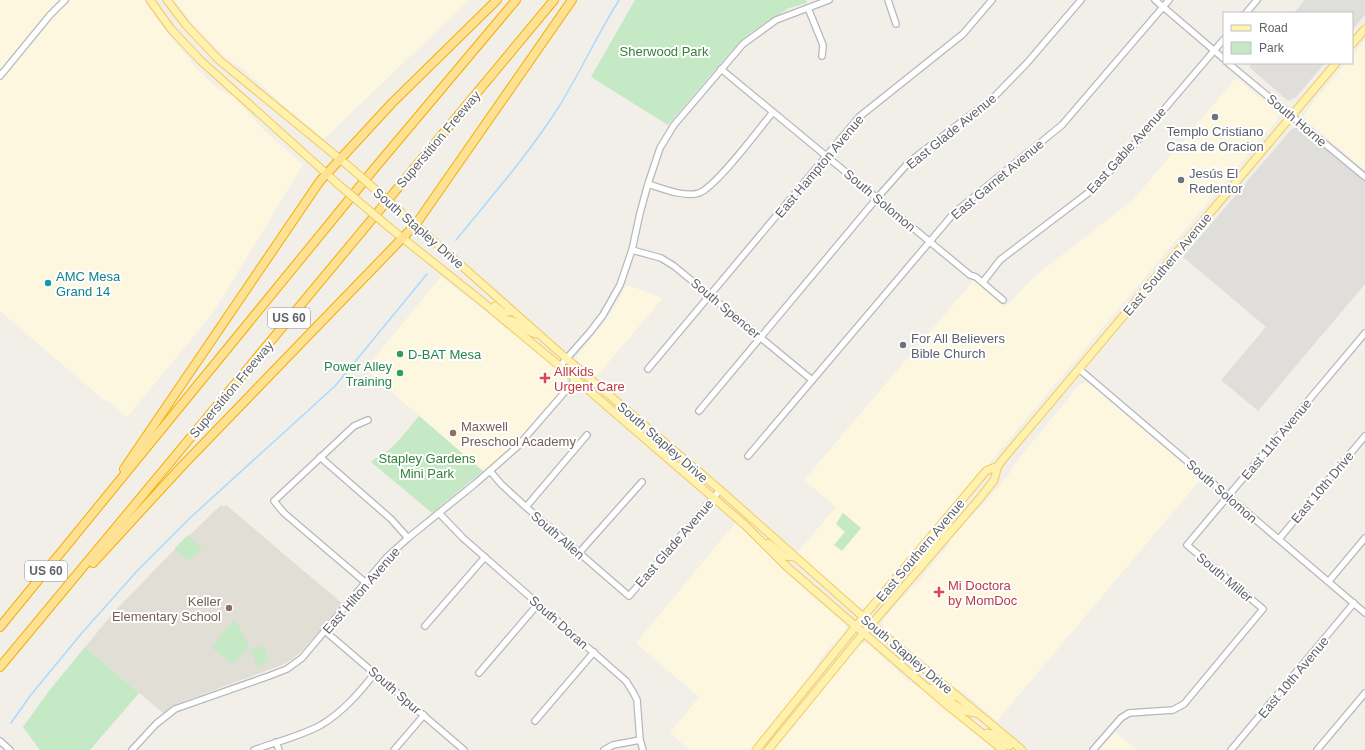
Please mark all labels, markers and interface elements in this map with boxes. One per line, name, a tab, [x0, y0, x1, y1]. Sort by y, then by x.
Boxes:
legend	[1223, 12, 1353, 64]
text: Road	[1259, 21, 1288, 35]
text: Park	[1259, 41, 1285, 55]
park label: Sherwood Park	[620, 44, 709, 59]
street label: Superstition Freeway	[393, 87, 484, 191]
street label: East Glade Avenue	[903, 91, 999, 172]
street label: South Horne	[1264, 91, 1329, 150]
street label: East Gable Avenue	[1084, 104, 1169, 197]
street label: East Hampton Avenue	[772, 112, 867, 221]
marker: Templo Cristiano Casa de Oracion	[1210, 112, 1220, 122]
place label: Templo Cristiano Casa de Oracion	[1166, 124, 1264, 154]
street label: East Garnet Avenue	[948, 136, 1047, 222]
street label: South Solomon	[841, 166, 919, 235]
place label: Jesús El Redentor	[1189, 166, 1243, 196]
marker: Jesús El Redentor	[1176, 175, 1186, 185]
street label: South Stapley Drive	[370, 185, 467, 272]
street label: East Southern Avenue	[1120, 210, 1215, 319]
place label: AMC Mesa Grand 14	[56, 269, 121, 299]
street label: South Spencer	[688, 275, 764, 342]
marker: AMC Mesa Grand 14	[43, 278, 53, 288]
road number: US 60	[268, 308, 310, 328]
place label: For All Believers Bible Church	[911, 331, 1005, 361]
street label: Superstition Freeway	[186, 337, 277, 441]
marker: For All Believers Bible Church	[898, 340, 908, 350]
place label: D-BAT Mesa	[408, 347, 482, 362]
marker: D-BAT Mesa	[395, 349, 405, 359]
place label: Power Alley Training	[324, 359, 392, 389]
place label: AllKids Urgent Care	[554, 364, 625, 394]
marker: Power Alley Training	[395, 368, 405, 378]
marker: AllKids Urgent Care	[539, 372, 551, 384]
street label: East 11th Avenue	[1238, 396, 1314, 483]
street label: South Stapley Drive	[614, 399, 711, 486]
place label: Maxwell Preschool Academy	[461, 419, 576, 449]
marker: Maxwell Preschool Academy	[448, 428, 458, 438]
street label: East 10th Drive	[1288, 448, 1357, 526]
park label: Stapley Gardens Mini Park	[379, 451, 476, 481]
street label: South Solomon	[1183, 457, 1260, 526]
street label: East Glade Avenue	[632, 496, 716, 590]
street label: East Southern Avenue	[873, 496, 968, 605]
street label: South Allen	[528, 508, 587, 563]
street label: East Hilton Avenue	[320, 544, 403, 637]
street label: South Miller	[1194, 550, 1256, 606]
road number: US 60	[25, 561, 67, 581]
place label: Mi Doctora by MomDoc	[948, 578, 1018, 608]
marker: Mi Doctora by MomDoc	[933, 586, 945, 598]
street label: South Doran	[526, 593, 591, 652]
place label: Keller Elementary School	[112, 594, 222, 624]
marker: Keller Elementary School	[224, 603, 234, 613]
street label: South Stapley Drive	[858, 612, 956, 697]
street label: East 10th Avenue	[1255, 634, 1332, 721]
street label: South Spur	[365, 663, 425, 718]

